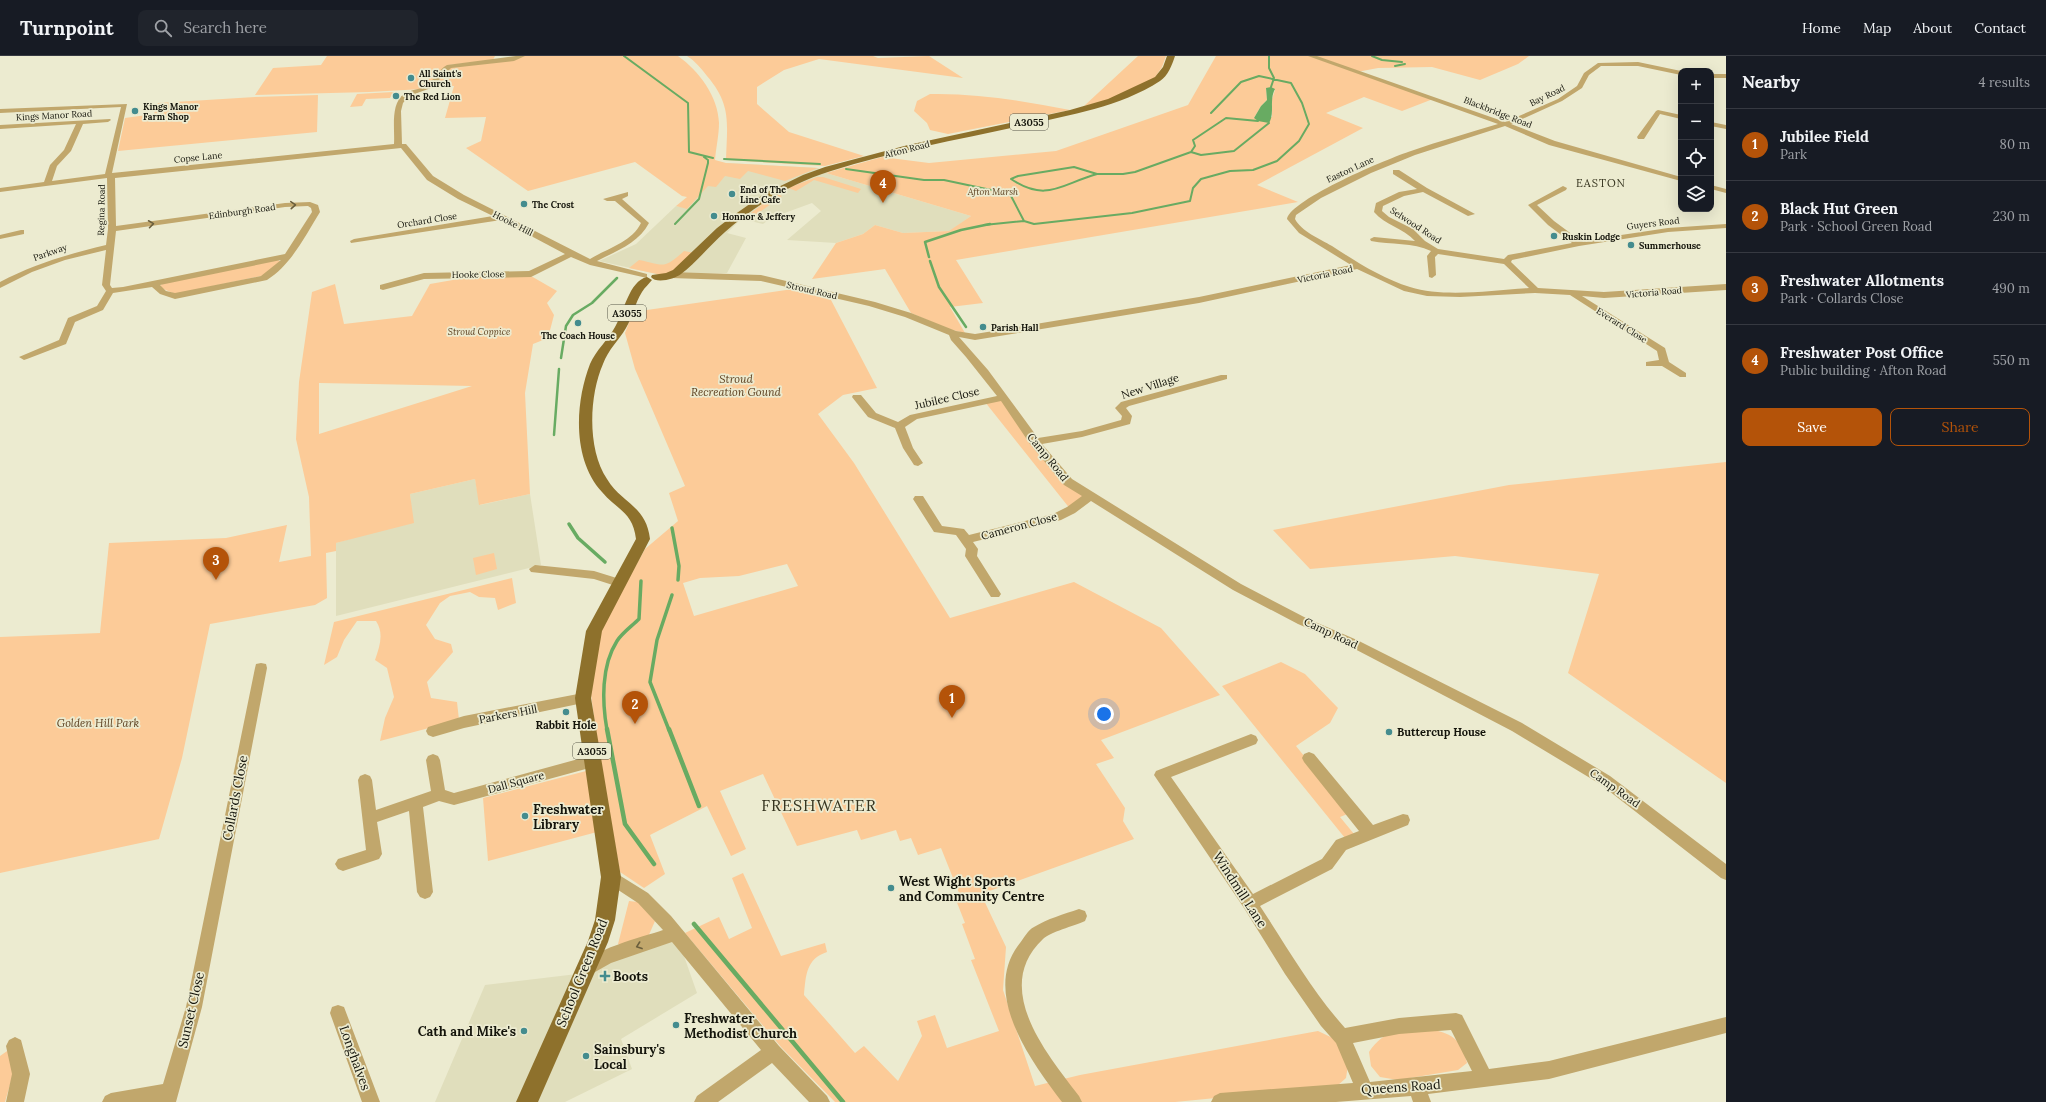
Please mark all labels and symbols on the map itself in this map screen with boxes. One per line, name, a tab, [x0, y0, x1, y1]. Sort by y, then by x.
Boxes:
place label: All Saint's Church	[419, 68, 462, 89]
marker: All Saint's Church	[406, 73, 416, 83]
street label: Bay Road	[1527, 81, 1567, 108]
marker: The Red Lion	[391, 91, 401, 101]
place label: The Red Lion	[404, 91, 461, 102]
street label: Blackbridge Road	[1462, 94, 1534, 130]
place label: Kings Manor Farm Shop	[143, 101, 199, 122]
marker: Kings Manor Farm Shop	[130, 106, 140, 116]
street label: Kings Manor Road	[16, 107, 93, 122]
road number: A3055	[1010, 114, 1048, 130]
street label: Afton Road	[882, 138, 931, 160]
street label: Copse Lane	[173, 149, 223, 165]
street label: Easton Lane	[1324, 153, 1376, 185]
pin: 4	[870, 170, 896, 203]
district label: EASTON	[1576, 176, 1626, 190]
street label: Regina Road	[95, 184, 107, 236]
place label: End of The Line Cafe	[740, 184, 786, 205]
park label: Afton Marsh	[967, 186, 1019, 197]
marker: End of The Line Cafe	[727, 189, 737, 199]
marker: The Crost	[519, 199, 529, 209]
place label: The Crost	[532, 199, 575, 210]
one-way arrow	[290, 200, 296, 209]
street label: Edinburgh Road	[208, 201, 277, 221]
street label: Selwood Road	[1388, 204, 1444, 246]
street label: Hooke Hill	[491, 208, 535, 238]
street label: Orchard Close	[396, 210, 458, 230]
marker: Honnor & Jeffery	[709, 211, 719, 221]
place label: Honnor & Jeffery	[722, 211, 795, 222]
street label: Guyers Road	[1626, 214, 1681, 232]
one-way arrow	[148, 220, 154, 229]
marker: Ruskin Lodge	[1549, 231, 1559, 241]
place label: Ruskin Lodge	[1562, 231, 1620, 242]
marker: Summerhouse	[1626, 240, 1636, 250]
place label: Summerhouse	[1639, 240, 1701, 251]
street label: Parkway	[32, 241, 69, 263]
street label: Victoria Road	[1295, 263, 1354, 285]
street label: Hooke Close	[452, 268, 504, 280]
street label: Stroud Road	[786, 279, 839, 301]
street label: Victoria Road	[1625, 284, 1683, 300]
road number: A3055	[608, 305, 646, 321]
street label: Everard Close	[1594, 305, 1650, 345]
marker: The Coach House	[573, 318, 583, 328]
marker: Parish Hall	[978, 322, 988, 332]
place label: Parish Hall	[991, 322, 1039, 333]
park label: Stroud Coppice	[448, 326, 510, 337]
place label: The Coach House	[541, 330, 615, 341]
street label: New Village	[1119, 370, 1181, 402]
park label: Stroud Recreation Gound	[691, 372, 782, 399]
street label: Jubilee Close	[912, 384, 981, 412]
street label: Camp Road	[1024, 430, 1072, 484]
street label: Cameron Close	[980, 509, 1059, 543]
pin: 3	[203, 547, 229, 580]
street label: Camp Road	[1302, 614, 1361, 652]
pin: 1	[939, 685, 965, 718]
pin: 2	[622, 691, 648, 724]
street label: Parkers Hill	[478, 701, 538, 727]
your location	[1094, 704, 1114, 724]
marker: Rabbit Hole	[561, 707, 571, 717]
park label: Golden Hill Park	[57, 716, 139, 730]
place label: Rabbit Hole	[536, 718, 597, 732]
place label: Buttercup House	[1397, 725, 1486, 739]
marker: Buttercup House	[1384, 727, 1394, 737]
road number: A3055	[573, 743, 611, 759]
street label: Collards Close	[218, 754, 252, 842]
street label: Camp Road	[1587, 766, 1643, 811]
street label: Dall Square	[486, 768, 546, 796]
district label: FRESHWATER	[761, 795, 877, 815]
place label: Freshwater Library	[533, 801, 604, 833]
marker: Freshwater Library	[520, 811, 530, 821]
street label: Windmill Lane	[1209, 849, 1271, 931]
place label: West Wight Sports and Community Centre	[899, 873, 1045, 905]
marker: West Wight Sports and Community Centre	[886, 883, 896, 893]
street label: School Green Road	[553, 916, 612, 1030]
one-way arrow	[635, 941, 642, 950]
place label: Boots	[613, 968, 648, 985]
street label: Sunset Close	[174, 970, 208, 1050]
marker: Boots	[600, 971, 610, 981]
place label: Freshwater Methodist Church	[684, 1010, 797, 1042]
marker: Freshwater Methodist Church	[671, 1020, 681, 1030]
street label: Longhalves	[335, 1023, 375, 1093]
place label: Cath and Mike's	[418, 1023, 516, 1040]
marker: Cath and Mike's	[519, 1026, 529, 1036]
place label: Sainsbury's Local	[594, 1041, 665, 1073]
marker: Sainsbury's Local	[581, 1051, 591, 1061]
street label: Queens Road	[1361, 1076, 1442, 1098]

